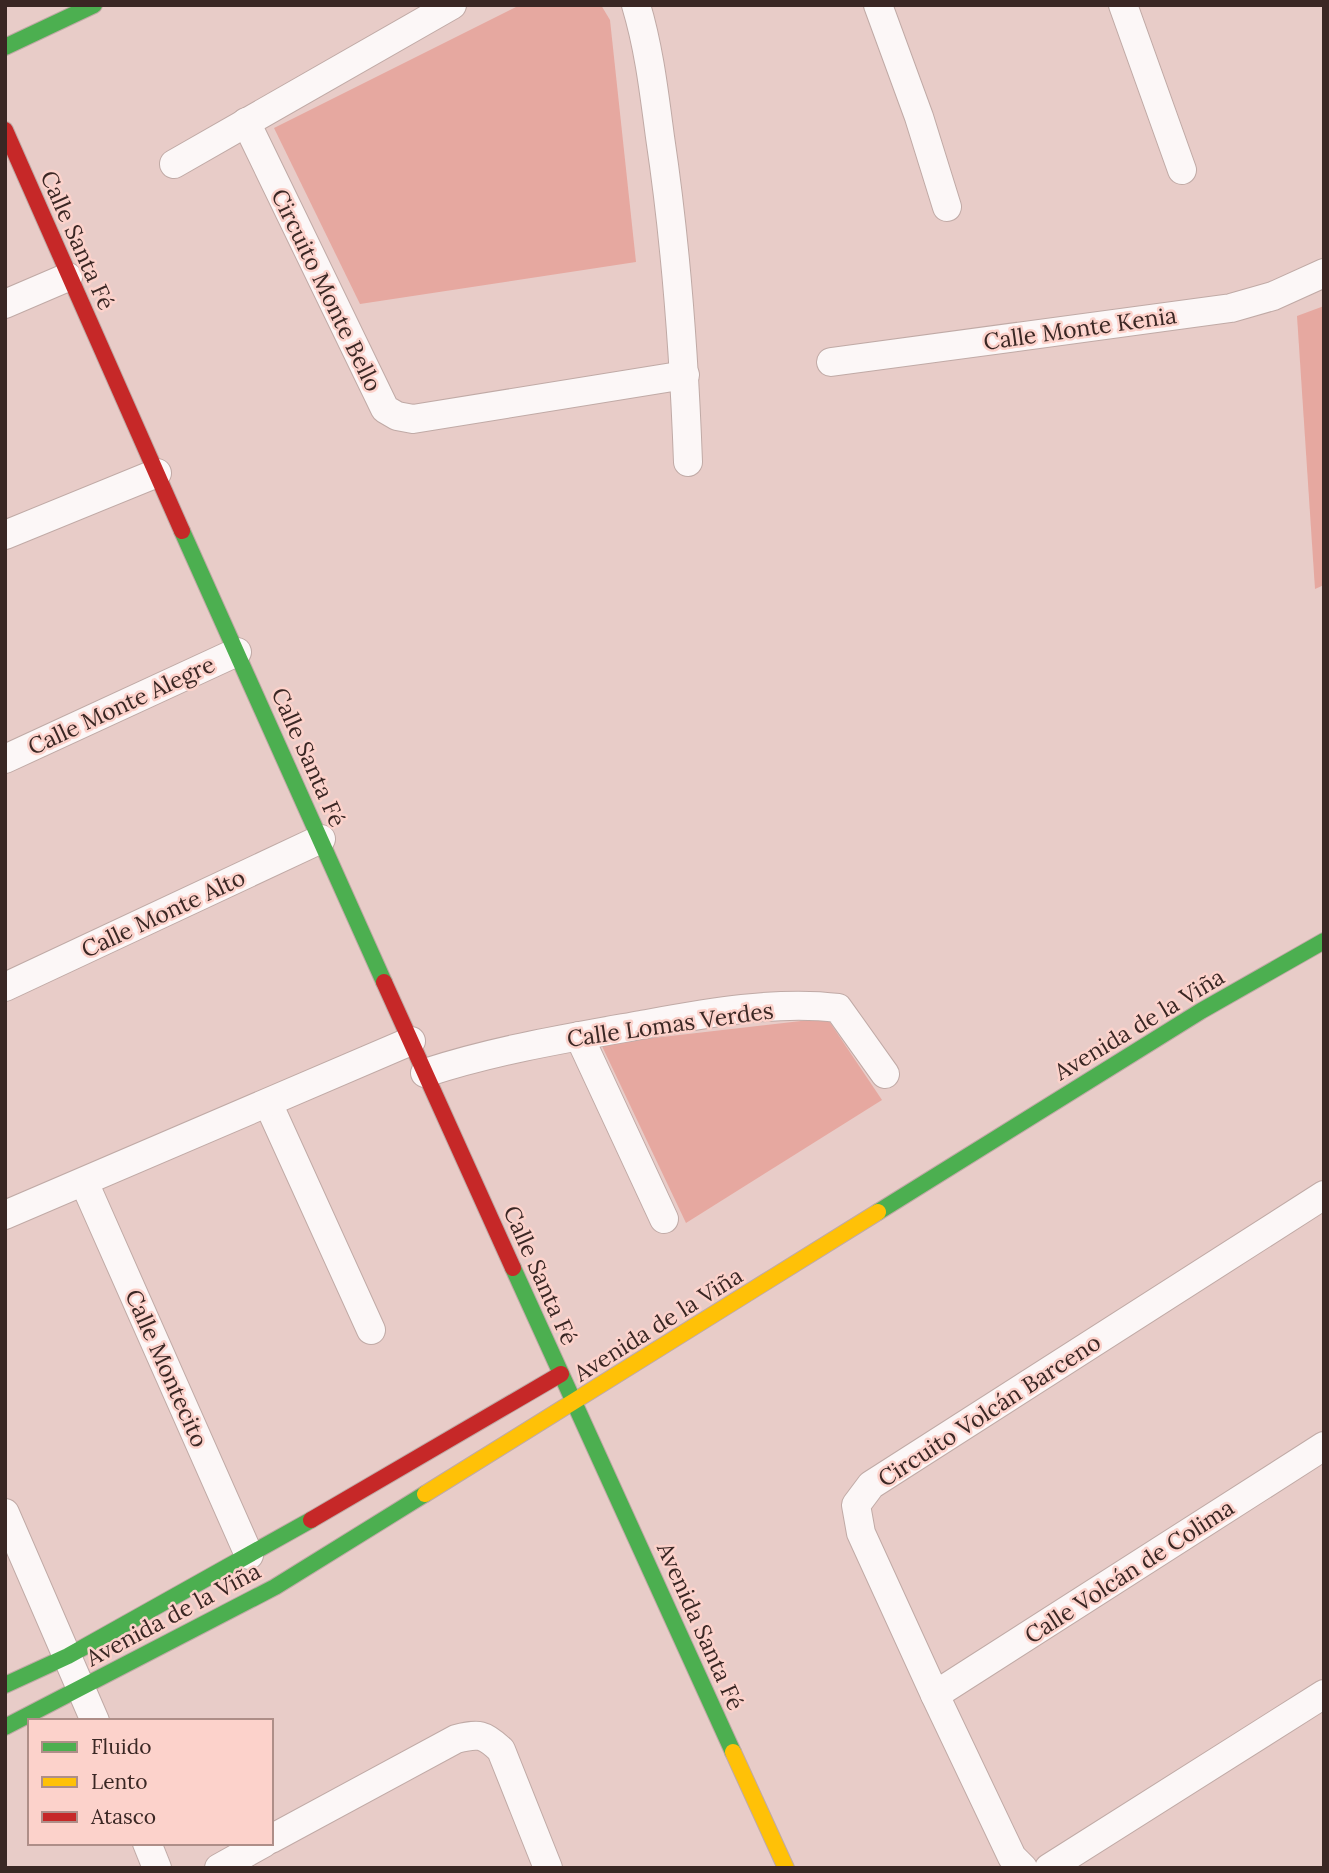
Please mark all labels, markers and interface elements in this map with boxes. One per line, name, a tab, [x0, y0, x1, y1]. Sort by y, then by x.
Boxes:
street label: Calle Santa Fé	[34, 166, 122, 314]
street label: Circuito Monte Bello	[265, 184, 389, 396]
street label: Calle Monte Kenia	[982, 300, 1179, 356]
street label: Calle Monte Alegre	[23, 649, 219, 761]
street label: Calle Santa Fé	[265, 683, 353, 831]
street label: Calle Monte Alto	[76, 862, 250, 964]
street label: Avenida de la Viña	[1048, 962, 1229, 1087]
street label: Calle Lomas Verdes	[565, 995, 775, 1053]
street label: Calle Santa Fé	[497, 1201, 585, 1349]
street label: Avenida de la Viña	[567, 1260, 748, 1388]
street label: Calle Montecito	[119, 1285, 215, 1451]
street label: Circuito Volcán Barceno	[872, 1327, 1106, 1493]
street label: Calle Volcán de Colima	[1019, 1492, 1239, 1650]
street label: Avenida Santa Fé	[651, 1537, 751, 1714]
street label: Avenida de la Viña	[80, 1556, 265, 1673]
legend	[28, 1719, 273, 1845]
text: Fluido	[91, 1733, 152, 1760]
text: Lento	[91, 1768, 148, 1795]
text: Atasco	[90, 1803, 156, 1830]

